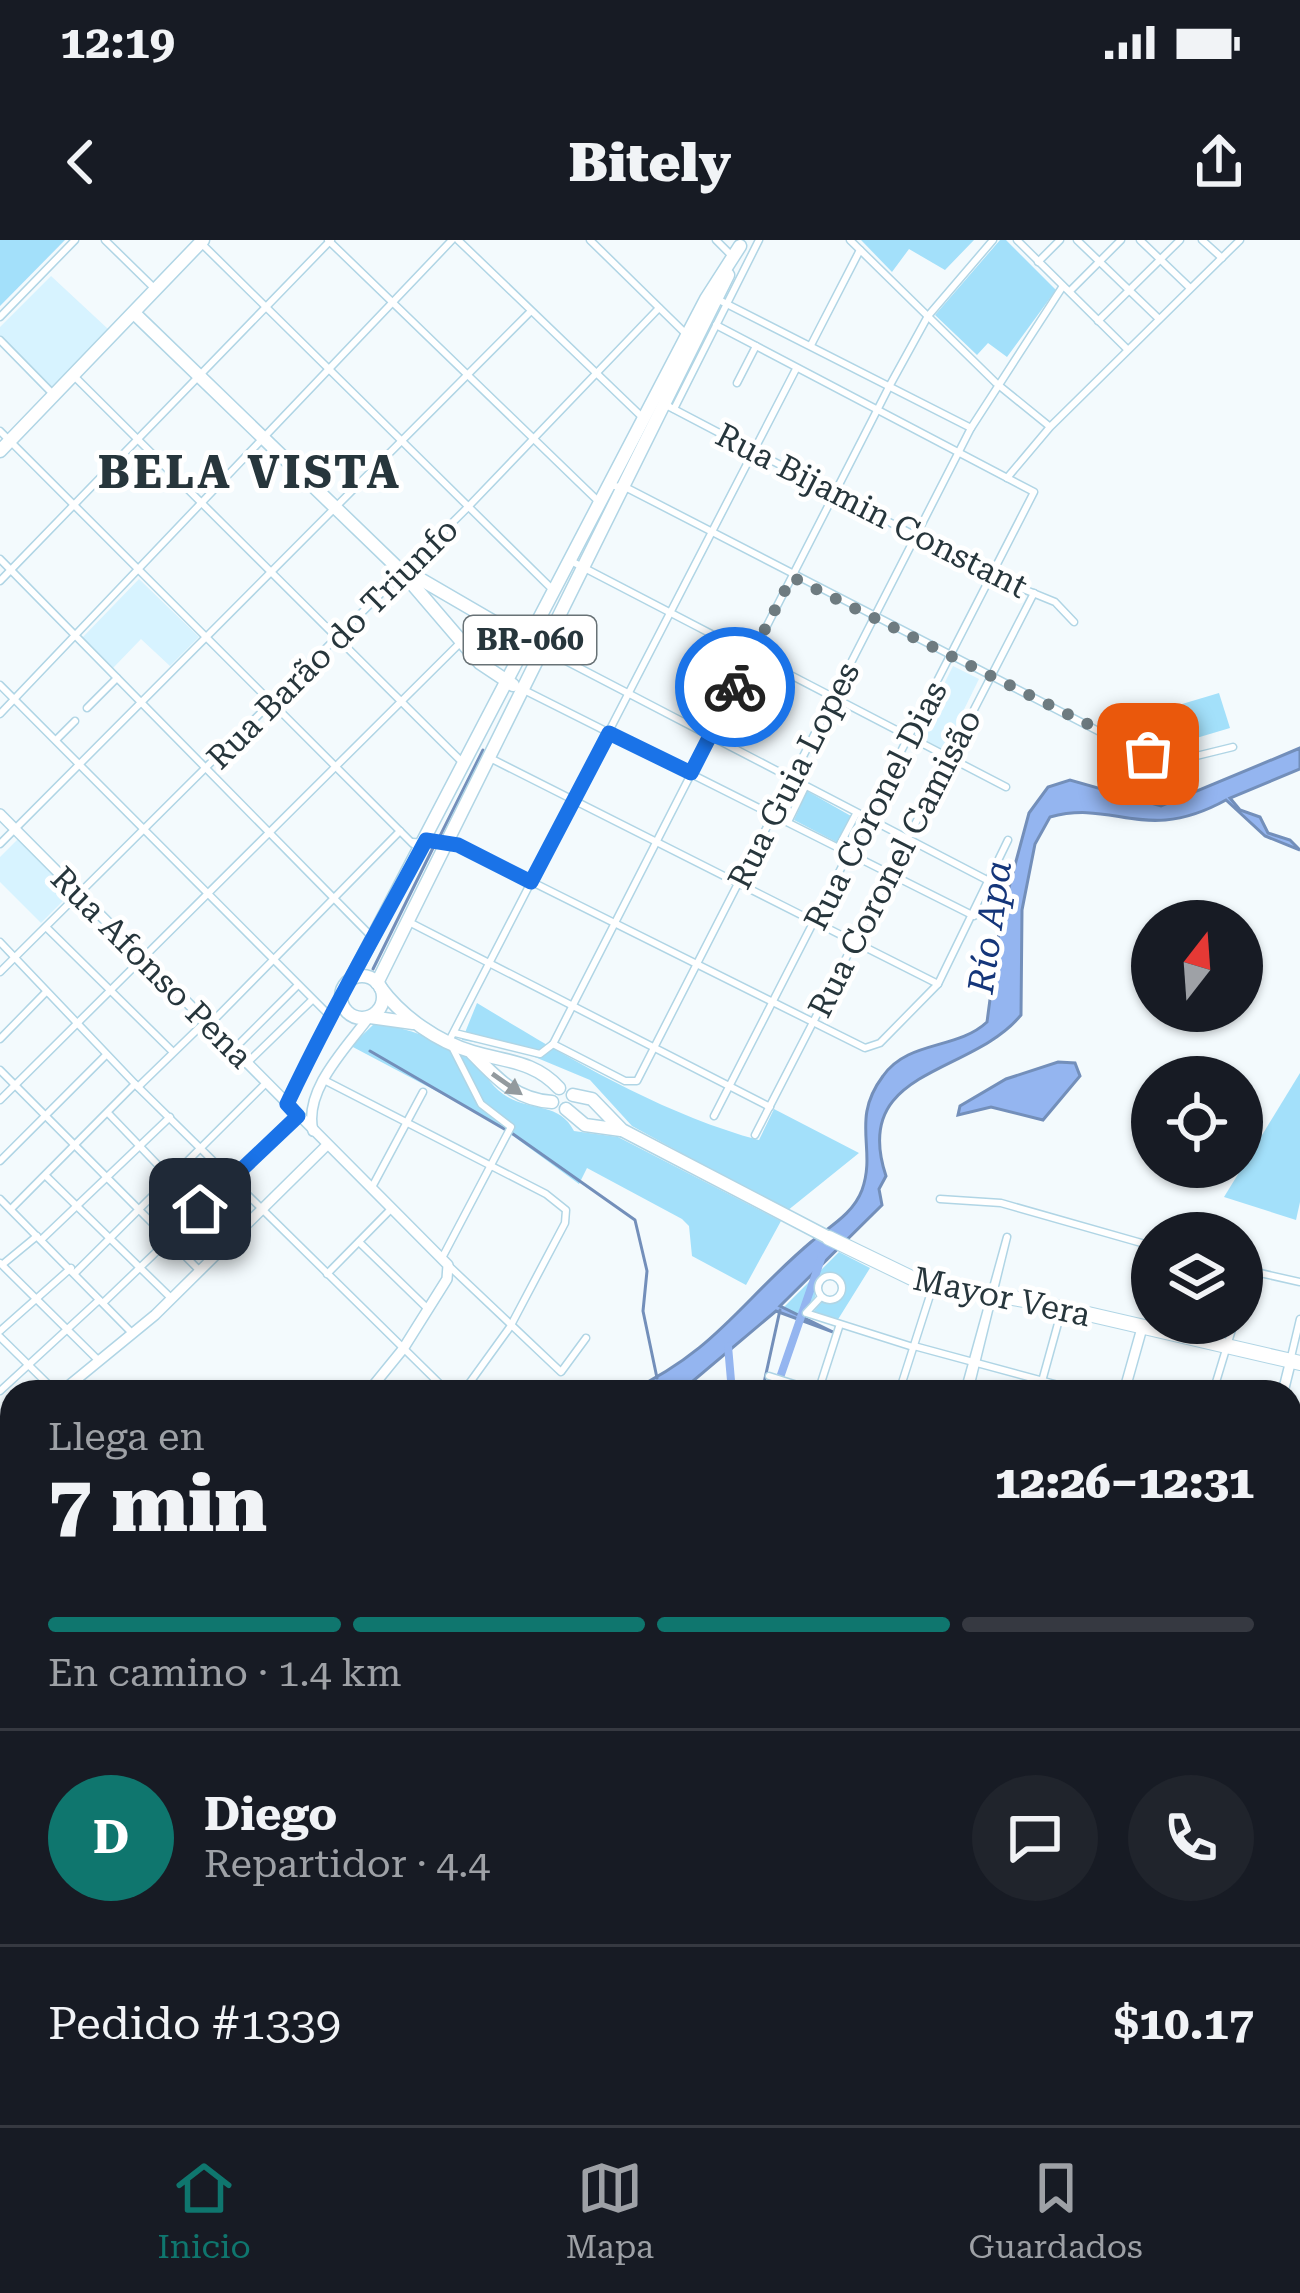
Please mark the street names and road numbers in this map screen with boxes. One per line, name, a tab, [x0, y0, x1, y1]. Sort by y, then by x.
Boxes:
street label: Rua Bijamin Constant	[710, 415, 1034, 606]
street label: Rua Barão do Triunfo	[199, 510, 466, 777]
road number: BR-060	[464, 616, 596, 664]
street label: Rua Guia Lopes	[720, 655, 867, 895]
street label: Rua Coronel Dias	[796, 674, 955, 936]
street label: Rua Coronel Camisão	[800, 703, 989, 1024]
street label: Rua Afonso Pena	[43, 859, 260, 1076]
street label: Mayor Vera	[910, 1259, 1094, 1334]

